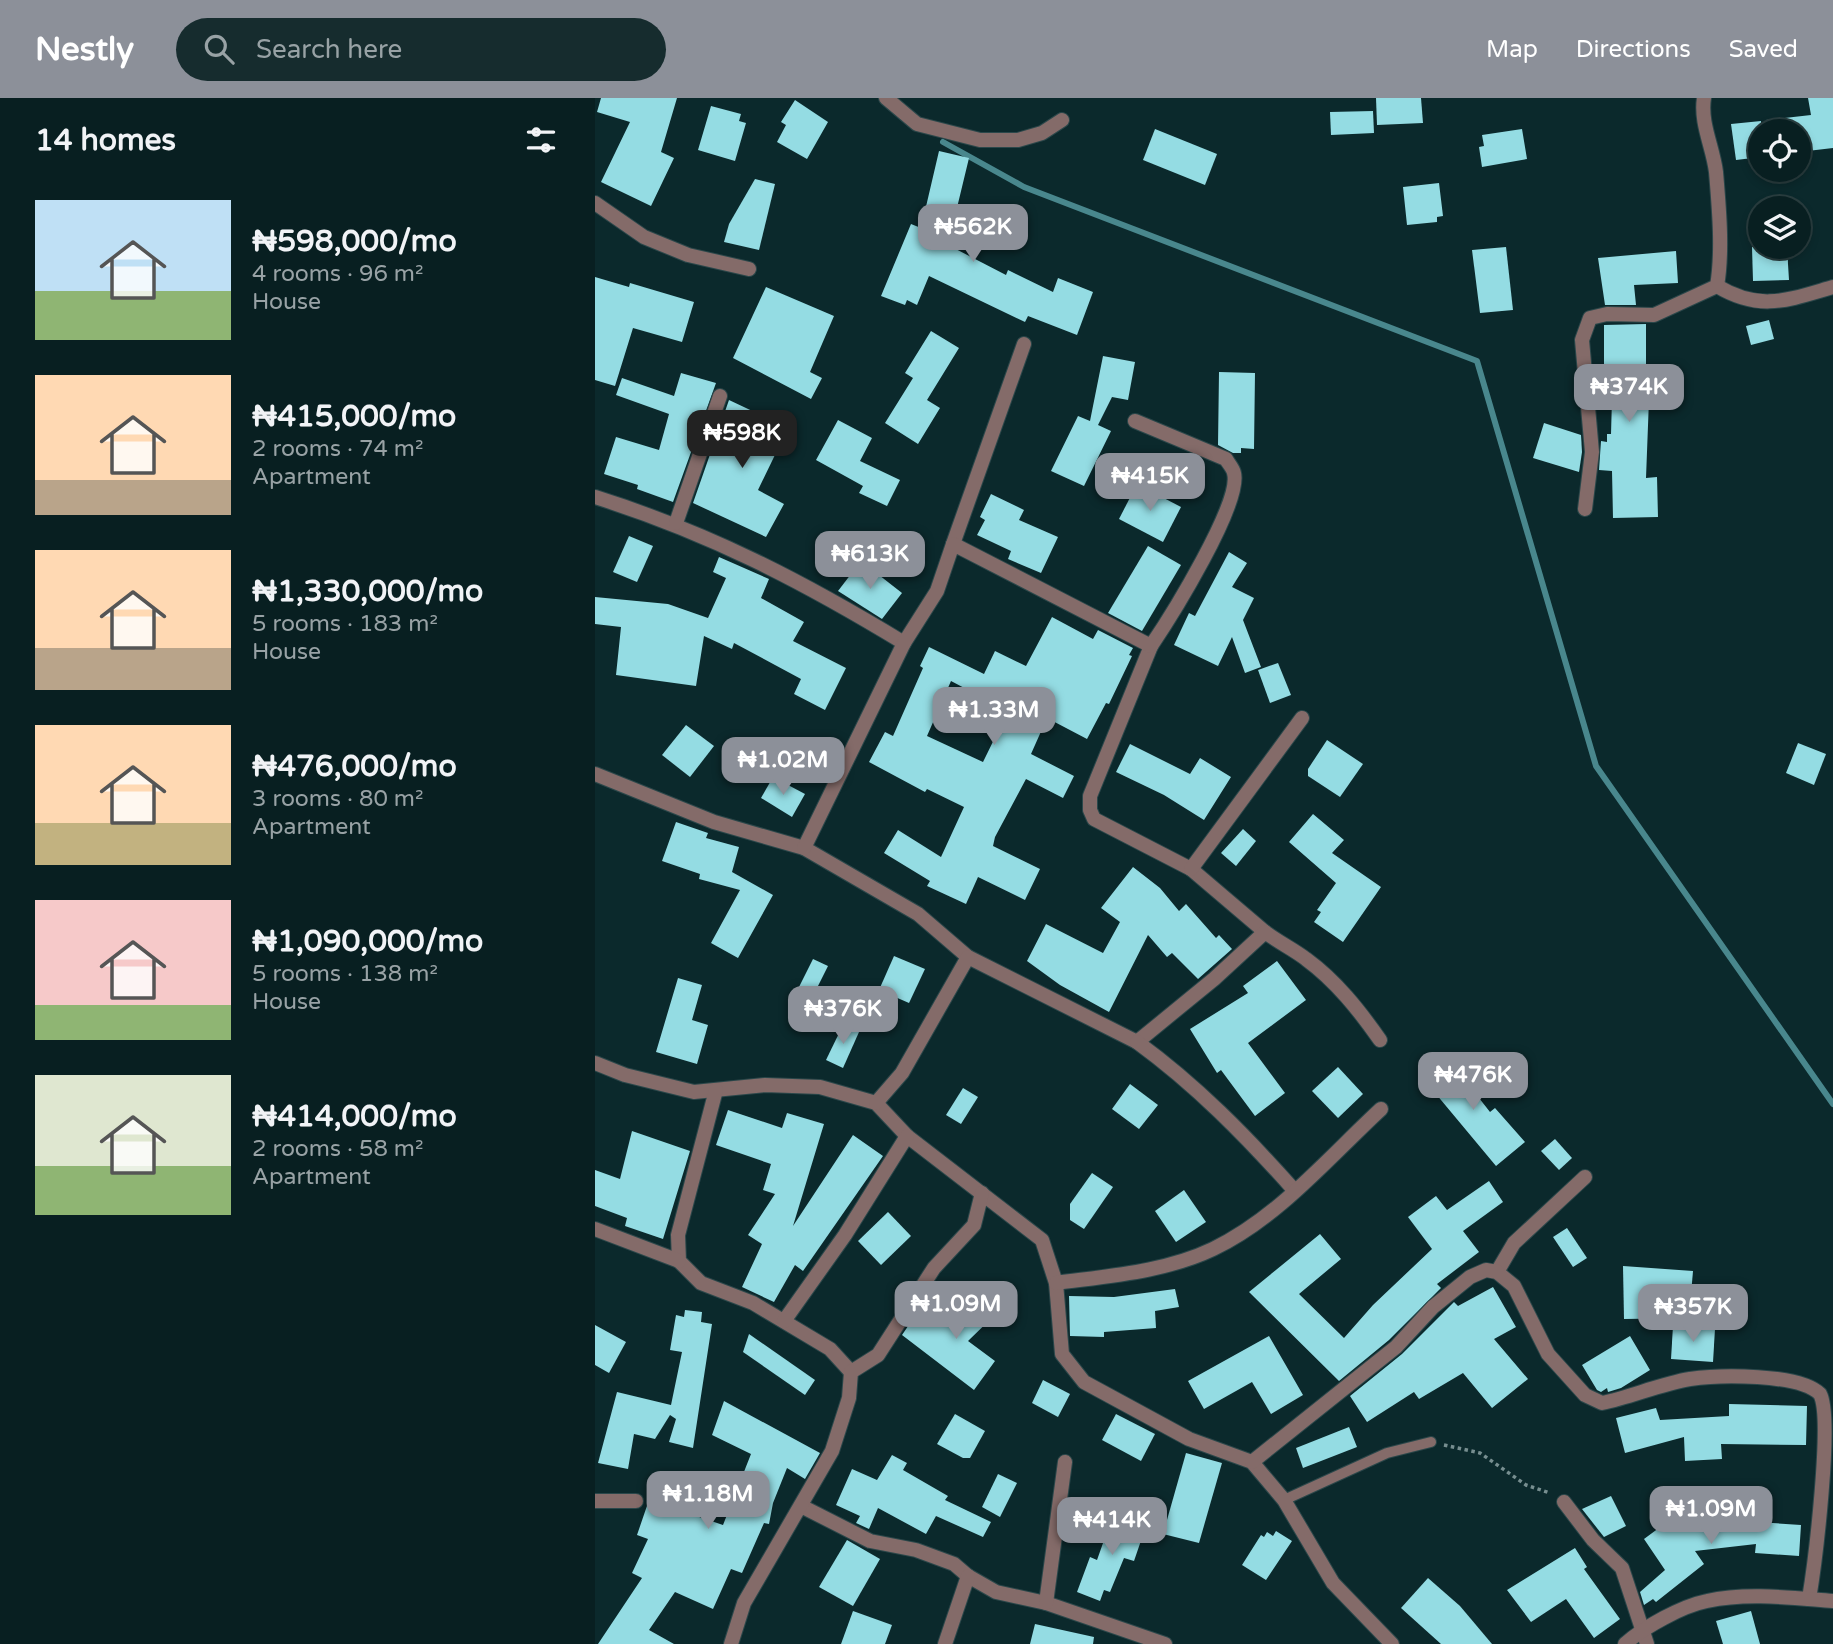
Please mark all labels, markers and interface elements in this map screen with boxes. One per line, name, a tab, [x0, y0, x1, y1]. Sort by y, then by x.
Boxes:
search box	[176, 18, 666, 81]
text: Nestly	[35, 30, 134, 69]
icon: search	[200, 30, 238, 68]
text: Search here	[256, 34, 402, 65]
text: Map	[1486, 35, 1538, 64]
text: Directions	[1576, 35, 1691, 64]
text: Saved	[1729, 35, 1798, 64]
map controls	[1748, 119, 1811, 259]
button: locate	[1748, 119, 1811, 182]
icon: filters	[522, 121, 560, 159]
text: 14 homes	[35, 122, 176, 159]
button: layers	[1748, 196, 1811, 259]
pin: ₦562K	[924, 204, 1022, 264]
text: ₦562K	[934, 213, 1012, 241]
text: ₦598,000/mo	[252, 223, 457, 260]
icon: home	[91, 228, 175, 312]
text: 4 rooms · 96 m²	[252, 260, 423, 288]
text: House	[252, 288, 321, 316]
pin: ₦374K	[1580, 364, 1678, 424]
text: ₦374K	[1590, 373, 1668, 401]
text: ₦415,000/mo	[252, 398, 456, 435]
icon: home	[91, 403, 175, 487]
pin: ₦598K	[693, 410, 791, 470]
text: ₦598K	[703, 419, 781, 447]
text: 2 rooms · 74 m²	[252, 435, 423, 463]
pin: ₦415K	[1101, 454, 1199, 513]
text: ₦415K	[1111, 462, 1189, 490]
text: Apartment	[252, 463, 371, 491]
pin: ₦613K	[821, 532, 919, 591]
text: ₦613K	[831, 540, 909, 568]
text: ₦1,330,000/mo	[252, 573, 483, 610]
icon: home	[91, 578, 175, 662]
text: 5 rooms · 183 m²	[252, 610, 438, 638]
text: House	[252, 638, 321, 666]
pin: ₦1.33M	[937, 688, 1051, 747]
text: ₦1.33M	[949, 696, 1039, 724]
pin: ₦1.02M	[726, 738, 840, 797]
text: ₦1.02M	[738, 746, 828, 774]
text: ₦476,000/mo	[252, 748, 457, 785]
icon: home	[91, 753, 175, 837]
text: 3 rooms · 80 m²	[252, 785, 423, 813]
text: Apartment	[252, 813, 371, 841]
text: ₦1,090,000/mo	[252, 923, 483, 960]
icon: home	[91, 928, 175, 1012]
text: 5 rooms · 138 m²	[252, 960, 438, 988]
pin: ₦376K	[794, 986, 892, 1046]
text: House	[252, 988, 321, 1016]
text: ₦376K	[804, 995, 882, 1023]
pin: ₦476K	[1424, 1052, 1522, 1112]
text: ₦476K	[1434, 1061, 1512, 1089]
text: ₦414,000/mo	[252, 1098, 457, 1135]
icon: home	[91, 1103, 175, 1187]
text: 2 rooms · 58 m²	[252, 1135, 423, 1163]
text: Apartment	[252, 1163, 371, 1191]
pin: ₦1.09M	[899, 1282, 1013, 1341]
pin: ₦357K	[1644, 1284, 1742, 1344]
text: ₦1.09M	[911, 1290, 1001, 1318]
text: ₦357K	[1654, 1293, 1732, 1321]
pin: ₦1.18M	[651, 1472, 765, 1531]
text: ₦1.18M	[663, 1480, 753, 1508]
pin: ₦1.09M	[1654, 1486, 1768, 1546]
text: ₦1.09M	[1666, 1495, 1756, 1523]
pin: ₦414K	[1063, 1498, 1161, 1557]
text: ₦414K	[1073, 1506, 1151, 1534]

